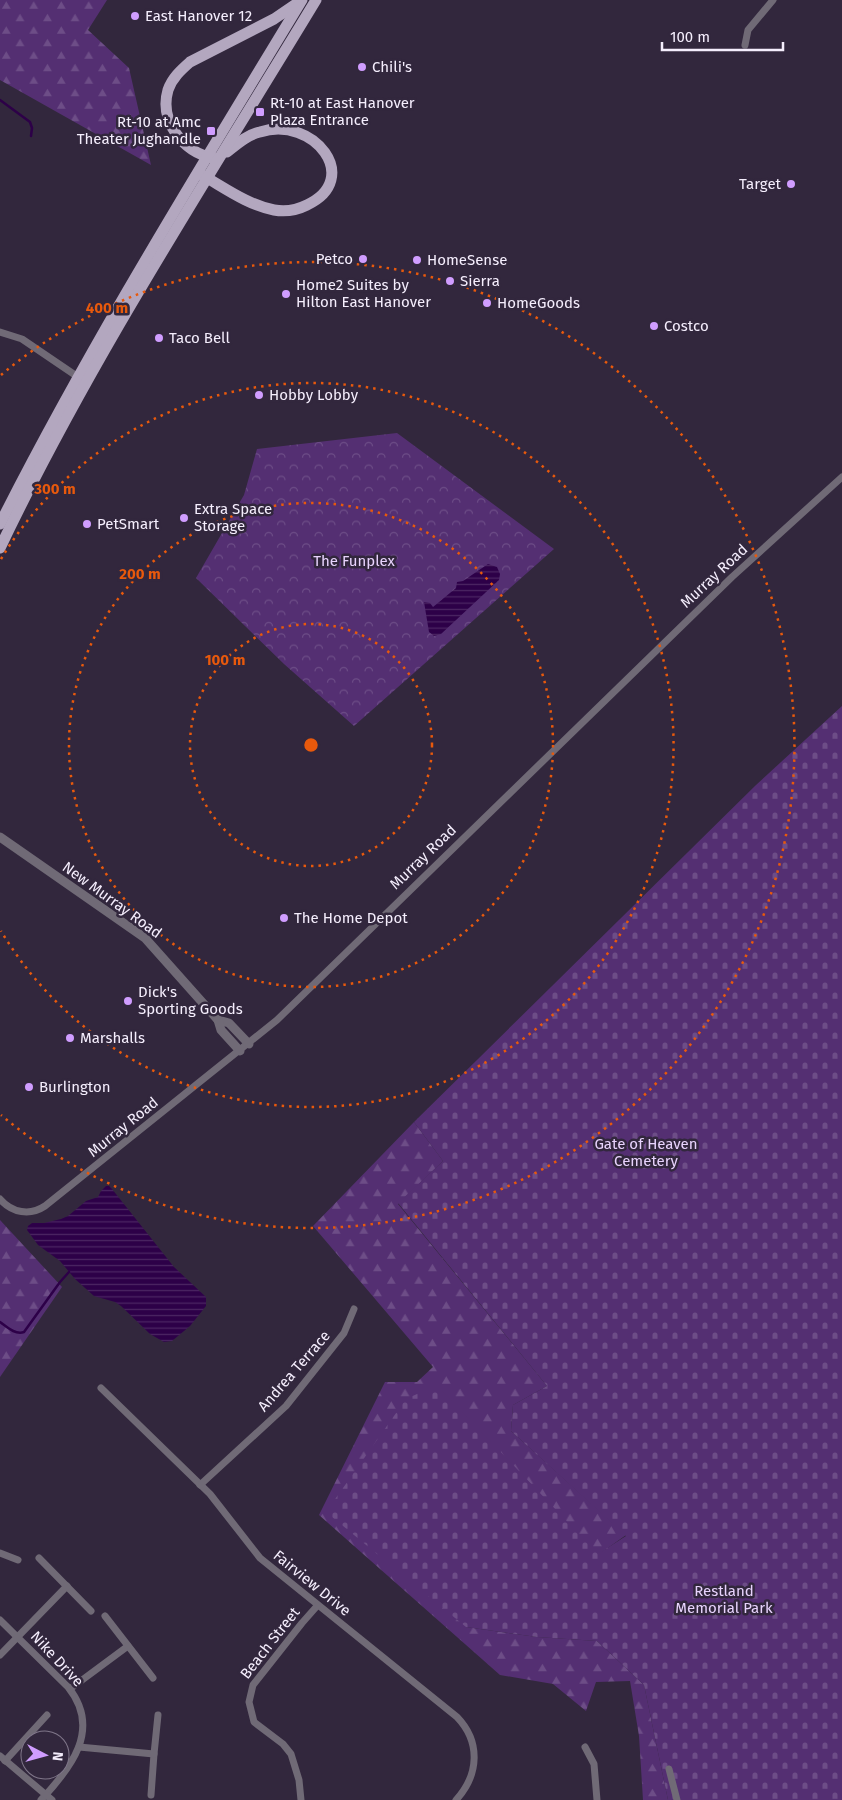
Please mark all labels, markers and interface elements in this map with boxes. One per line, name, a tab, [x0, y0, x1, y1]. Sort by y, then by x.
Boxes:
place label: East Hanover 12	[145, 7, 252, 25]
marker: East Hanover 12	[129, 10, 141, 22]
scale bar	[662, 20, 783, 52]
text: 100 m	[670, 28, 710, 46]
place label: Chili's	[372, 58, 412, 76]
marker: Chili's	[356, 61, 368, 73]
place label: Rt-10 at East Hanover Plaza Entrance	[270, 94, 415, 129]
marker: Rt-10 at East Hanover Plaza Entrance	[254, 106, 266, 118]
place label: Rt-10 at Amc Theater Jughandle	[77, 113, 201, 148]
marker: Rt-10 at Amc Theater Jughandle	[205, 125, 217, 137]
place label: Target	[739, 175, 782, 193]
marker: Target	[785, 178, 797, 190]
place label: Petco	[316, 250, 353, 268]
place label: HomeSense	[427, 251, 507, 269]
marker: Petco	[357, 253, 369, 265]
marker: HomeSense	[411, 254, 423, 266]
place label: Sierra	[460, 272, 500, 290]
marker: Sierra	[444, 275, 456, 287]
place label: Home2 Suites by Hilton East Hanover	[296, 276, 431, 311]
marker: Home2 Suites by Hilton East Hanover	[280, 288, 292, 300]
place label: HomeGoods	[497, 294, 580, 312]
marker: HomeGoods	[481, 297, 493, 309]
text: 400 m	[86, 299, 128, 317]
place label: Costco	[664, 317, 709, 335]
marker: Costco	[648, 320, 660, 332]
place label: Taco Bell	[169, 329, 230, 347]
marker: Taco Bell	[153, 332, 165, 344]
place label: Hobby Lobby	[269, 386, 359, 404]
marker: Hobby Lobby	[253, 389, 265, 401]
text: 300 m	[33, 480, 76, 498]
place label: Extra Space Storage	[194, 500, 272, 535]
marker: Extra Space Storage	[178, 512, 190, 524]
place label: PetSmart	[97, 515, 160, 533]
marker: PetSmart	[81, 518, 93, 530]
street label: Murray Road	[677, 540, 751, 612]
park label: The Funplex	[313, 552, 396, 570]
text: 200 m	[119, 565, 161, 583]
text: 100 m	[205, 651, 245, 669]
centre of rings	[302, 736, 320, 754]
street label: Murray Road	[386, 821, 460, 893]
street label: New Murray Road	[59, 858, 165, 942]
place label: The Home Depot	[294, 909, 408, 927]
marker: The Home Depot	[278, 912, 290, 924]
place label: Dick's Sporting Goods	[138, 983, 243, 1018]
marker: Dick's Sporting Goods	[122, 995, 134, 1007]
place label: Marshalls	[80, 1029, 145, 1047]
marker: Marshalls	[64, 1032, 76, 1044]
place label: Burlington	[39, 1078, 111, 1096]
marker: Burlington	[23, 1081, 35, 1093]
street label: Murray Road	[84, 1093, 162, 1161]
park label: Gate of Heaven Cemetery	[594, 1135, 698, 1170]
street label: Andrea Terrace	[254, 1327, 334, 1415]
street label: Fairview Drive	[270, 1546, 354, 1620]
park label: Restland Memorial Park	[675, 1582, 773, 1617]
street label: Beach Street	[236, 1603, 304, 1682]
street label: Nike Drive	[27, 1627, 87, 1691]
north arrow	[20, 1730, 70, 1780]
text: N	[48, 1751, 66, 1762]

